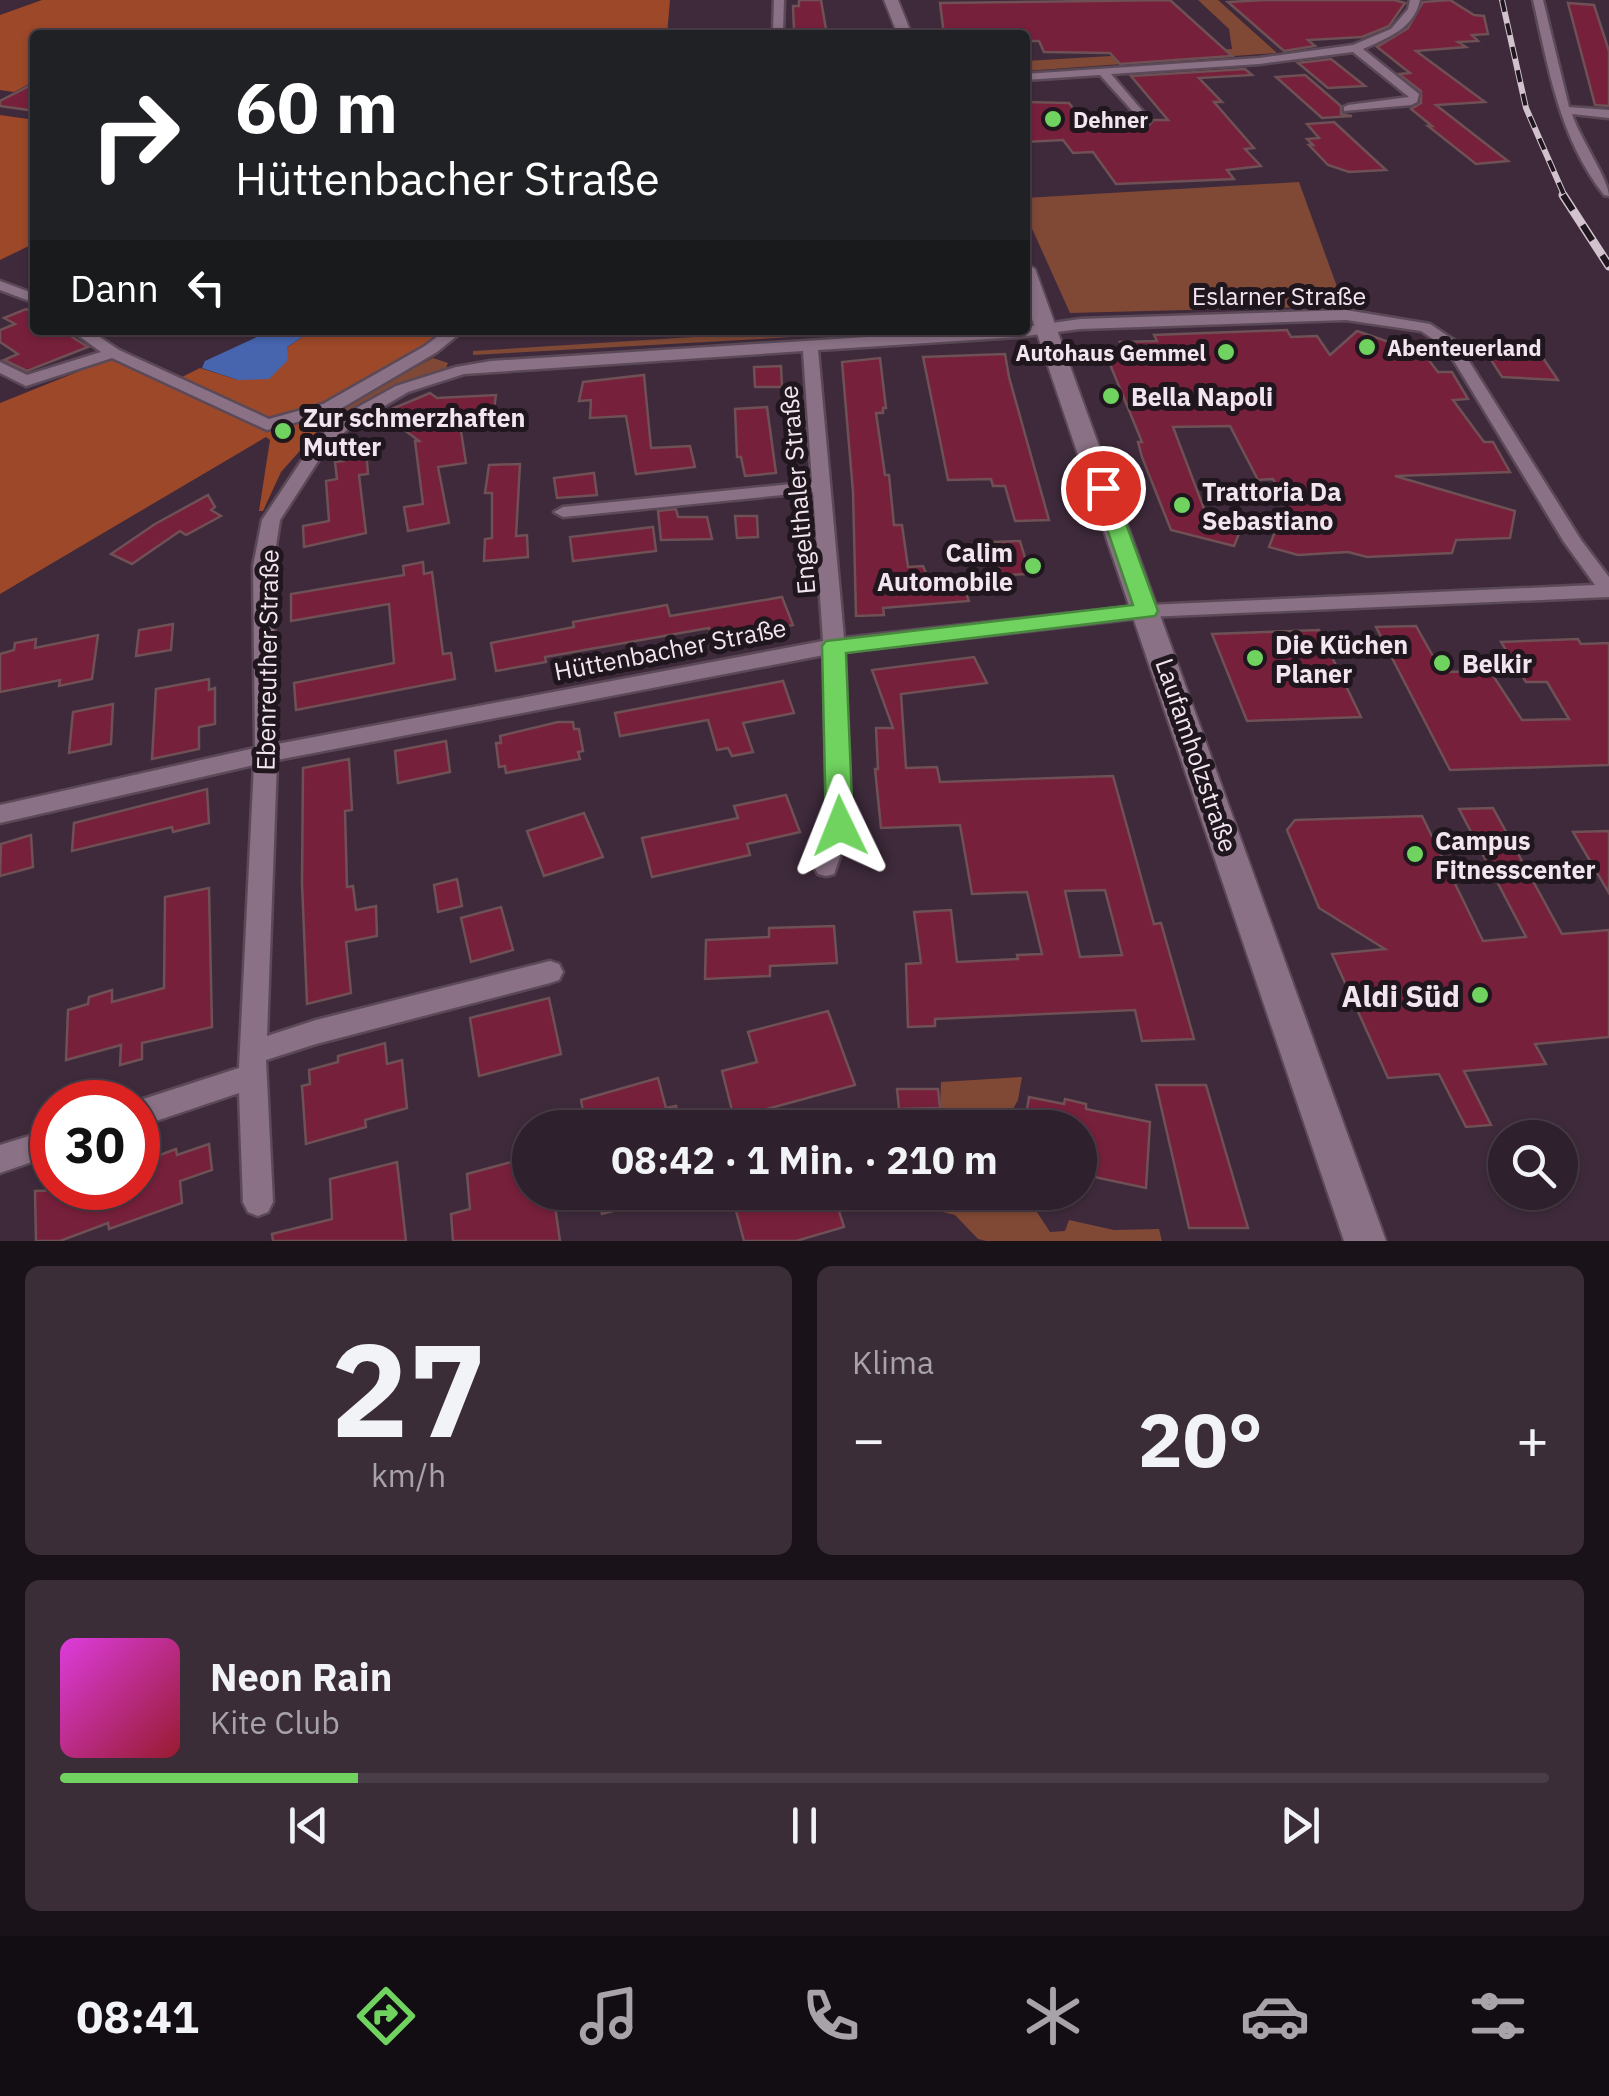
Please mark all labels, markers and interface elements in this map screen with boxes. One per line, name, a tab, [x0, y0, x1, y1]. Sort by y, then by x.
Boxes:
text: 60 m	[235, 61, 398, 152]
icon: right	[70, 70, 200, 200]
place label: Dehner	[1073, 105, 1148, 134]
marker: Dehner	[1042, 108, 1064, 130]
text: Hüttenbacher Straße	[235, 149, 660, 207]
icon: left	[179, 260, 234, 315]
text: Dann	[70, 263, 159, 312]
street label: Eslarner Straße	[1192, 279, 1366, 312]
place label: Abenteuerland	[1387, 333, 1542, 362]
marker: Abenteuerland	[1356, 336, 1378, 358]
place label: Autohaus Gemmel	[1016, 338, 1206, 367]
marker: Autohaus Gemmel	[1215, 341, 1237, 363]
place label: Bella Napoli	[1131, 380, 1273, 413]
street label: Engelthaler Straße	[771, 384, 823, 596]
marker: Bella Napoli	[1100, 385, 1122, 407]
place label: Zur schmerzhaften Mutter	[303, 401, 525, 463]
marker: Zur schmerzhaften Mutter	[272, 420, 294, 442]
pin	[1061, 446, 1146, 531]
icon: arrive	[1076, 461, 1131, 516]
place label: Trattoria Da Sebastiano	[1202, 475, 1341, 537]
marker: Trattoria Da Sebastiano	[1171, 494, 1193, 516]
place label: Calim Automobile	[877, 536, 1013, 598]
street label: Ebenreuther Straße	[249, 549, 285, 771]
marker: Calim Automobile	[1022, 555, 1044, 577]
street label: Hüttenbacher Straße	[551, 610, 789, 688]
place label: Die Küchen Planer	[1275, 628, 1408, 690]
marker: Die Küchen Planer	[1244, 647, 1266, 669]
place label: Belkir	[1462, 647, 1532, 680]
marker: Belkir	[1431, 652, 1453, 674]
street label: Laufamholzstraße	[1148, 654, 1246, 856]
position arrow	[788, 774, 892, 878]
place label: Campus Fitnesscenter	[1435, 824, 1596, 886]
marker: Campus Fitnesscenter	[1404, 843, 1426, 865]
place label: Aldi Süd	[1342, 976, 1460, 1015]
marker: Aldi Süd	[1469, 984, 1491, 1006]
speed limit sign: 30	[30, 1080, 160, 1210]
map controls	[1488, 1120, 1578, 1210]
button: search	[1488, 1120, 1578, 1210]
text: 08:42 · 1 Min. · 210 m	[611, 1135, 998, 1184]
text: 27	[330, 1304, 487, 1473]
text: Klima	[852, 1341, 934, 1383]
text: 20°	[1138, 1390, 1263, 1488]
text: −	[852, 1403, 885, 1474]
text: +	[1516, 1403, 1549, 1474]
text: km/h	[371, 1454, 446, 1496]
text: Neon Rain	[210, 1652, 392, 1701]
text: Kite Club	[210, 1701, 340, 1743]
icon: previous	[281, 1798, 336, 1853]
icon: pause	[777, 1798, 832, 1853]
icon: next	[1273, 1798, 1328, 1853]
icon: directions	[351, 1981, 421, 2051]
icon: music	[574, 1981, 644, 2051]
icon: phone	[796, 1981, 866, 2051]
icon: climate	[1018, 1981, 1088, 2051]
icon: car	[1240, 1981, 1310, 2051]
icon: filters	[1463, 1981, 1533, 2051]
text: 08:41	[76, 1987, 199, 2045]

